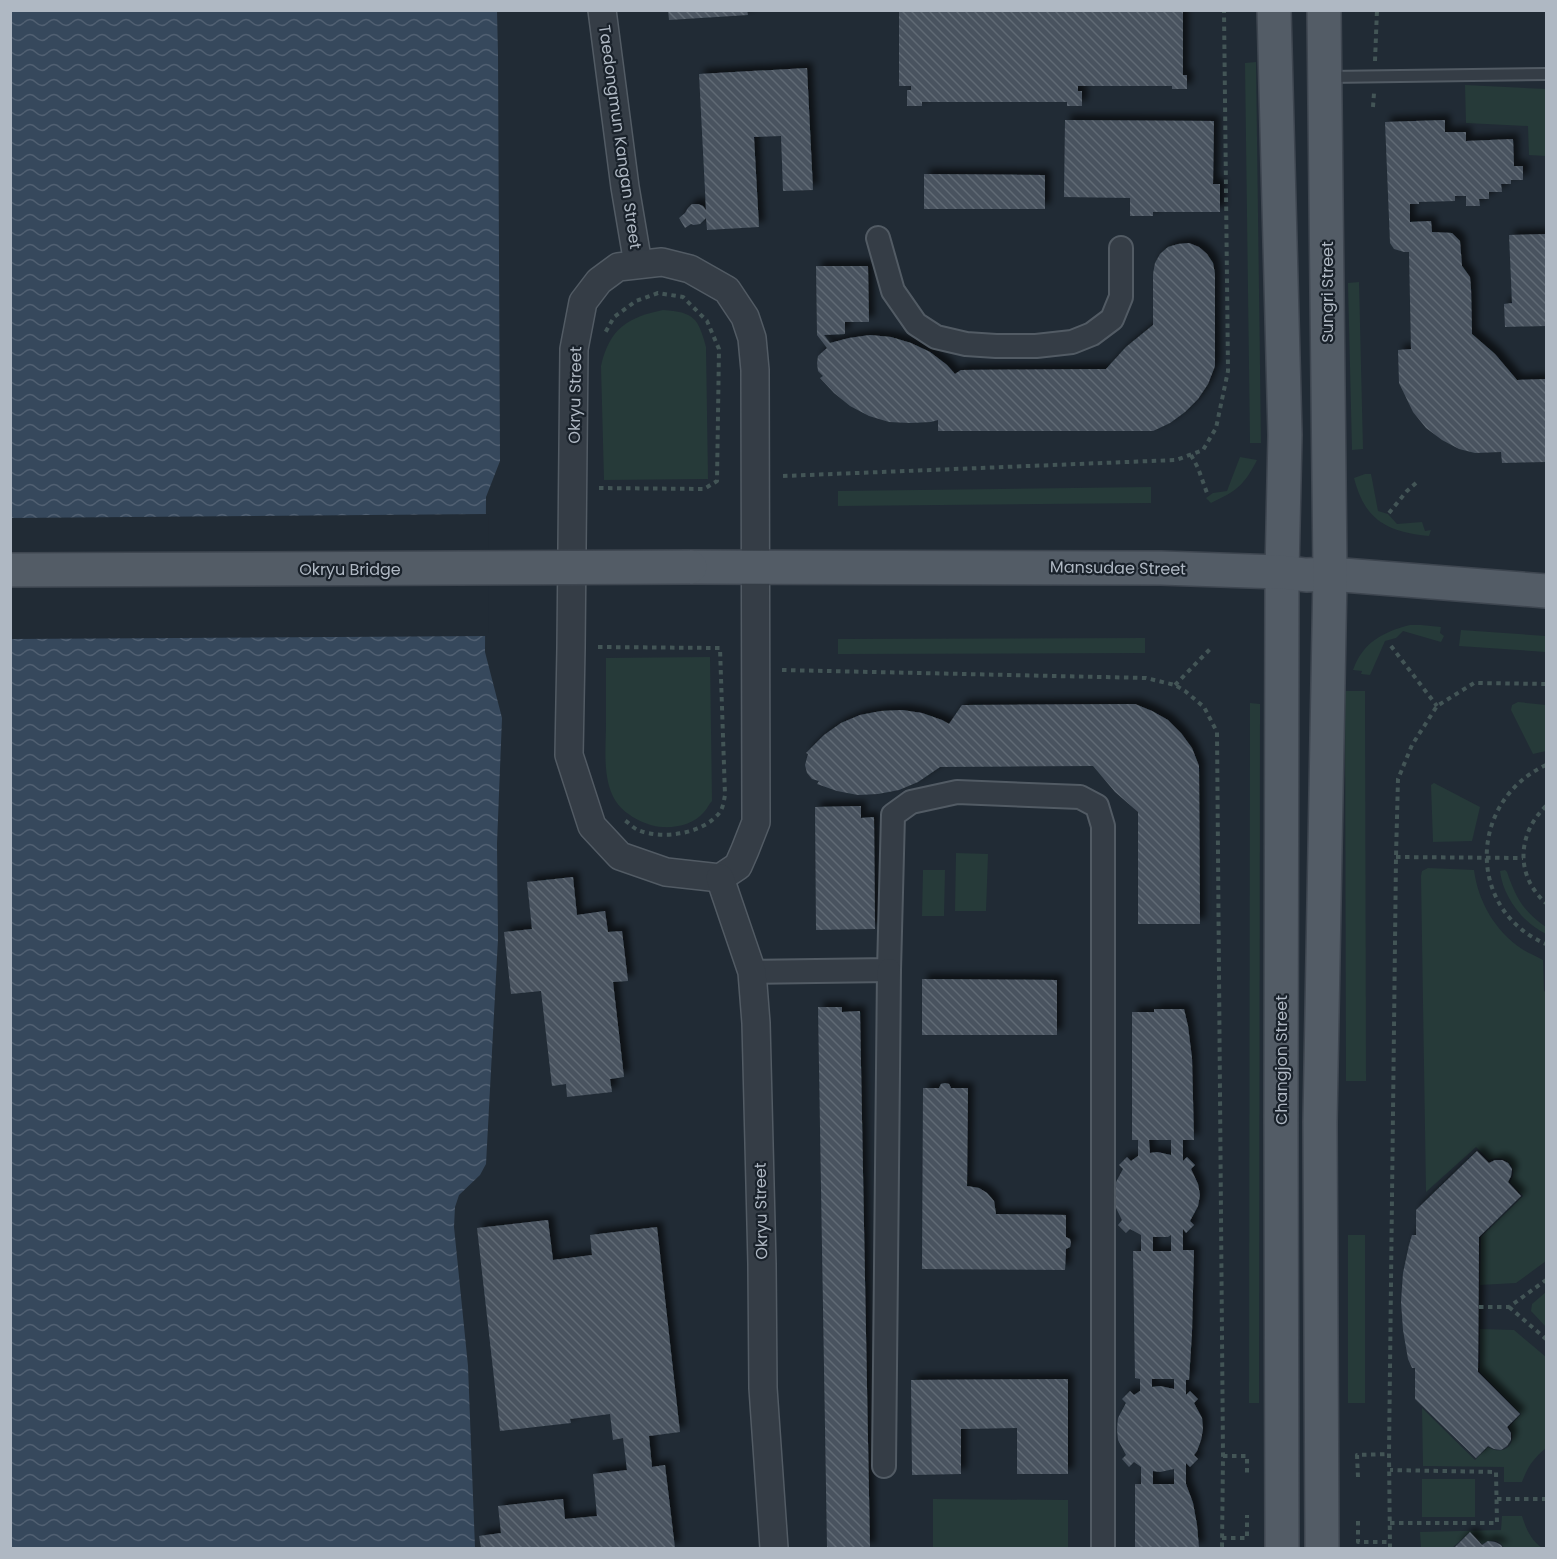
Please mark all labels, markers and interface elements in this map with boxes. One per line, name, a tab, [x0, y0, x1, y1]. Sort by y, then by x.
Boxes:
street label: Taedongmun Kangan Street	[593, 23, 647, 251]
street label: Sungri Street	[1316, 241, 1339, 343]
street label: Okryu Street	[563, 346, 587, 444]
street label: Mansudae Street	[1050, 555, 1186, 581]
street label: Okryu Bridge	[299, 558, 401, 581]
street label: Changjon Street	[1270, 995, 1293, 1125]
street label: Okryu Street	[749, 1162, 773, 1260]

